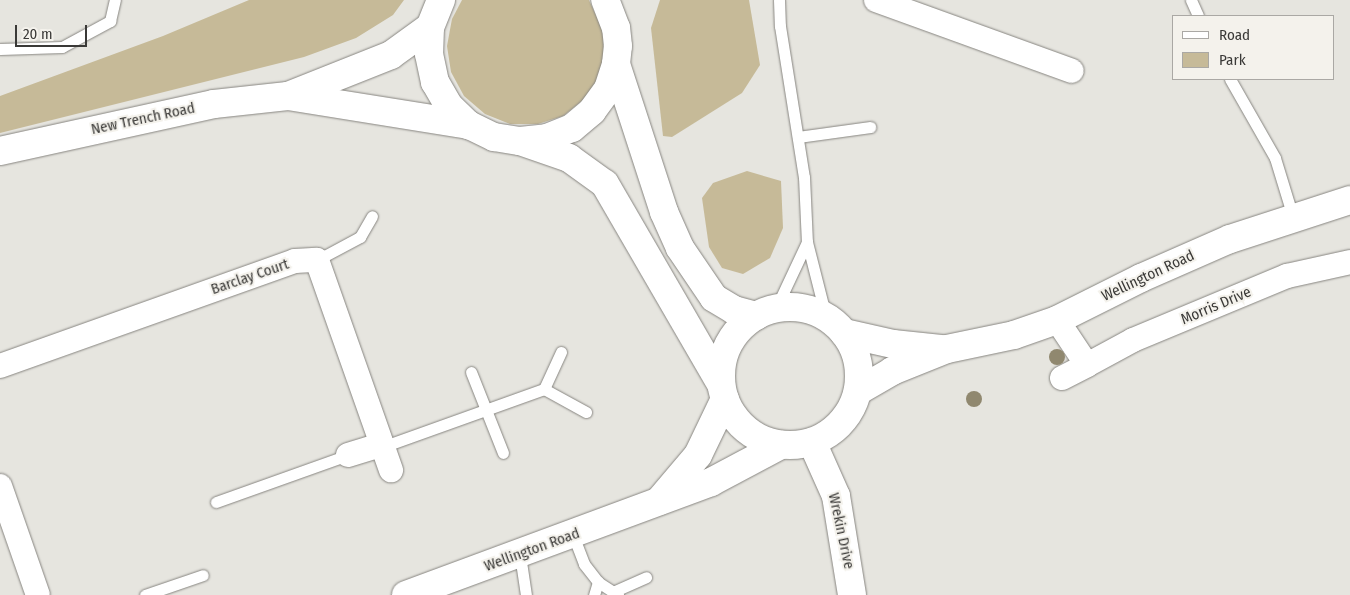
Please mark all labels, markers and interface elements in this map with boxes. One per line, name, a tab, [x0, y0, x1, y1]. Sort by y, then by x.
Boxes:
scale bar	[18, 15, 90, 47]
legend	[1172, 15, 1335, 80]
text: 20 m	[23, 25, 53, 43]
text: Road	[1219, 26, 1250, 44]
text: Park	[1219, 51, 1246, 69]
street label: New Trench Road	[90, 99, 196, 139]
street label: Wellington Road	[1099, 247, 1197, 305]
street label: Barclay Court	[209, 255, 291, 299]
street label: Morris Drive	[1178, 283, 1254, 329]
street label: Wrekin Drive	[824, 491, 858, 571]
street label: Wellington Road	[482, 524, 582, 576]

